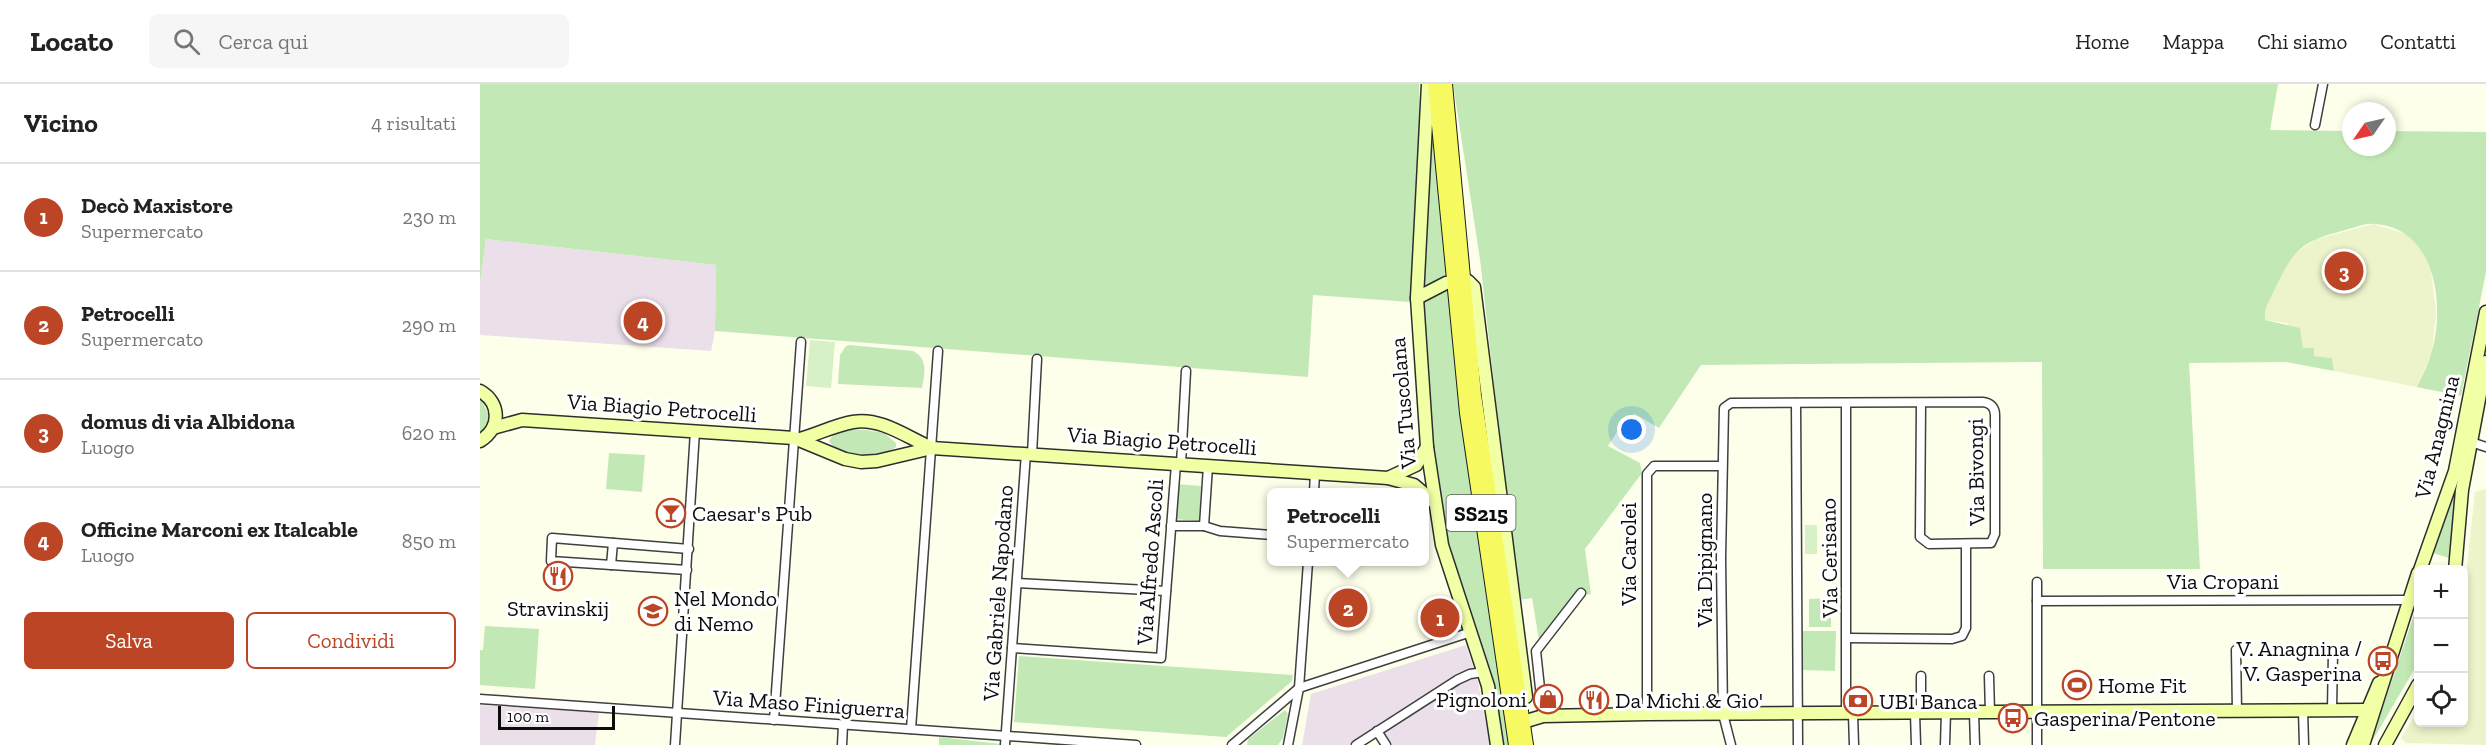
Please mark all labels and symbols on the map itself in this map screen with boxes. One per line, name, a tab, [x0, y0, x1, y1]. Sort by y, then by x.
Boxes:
north arrow	[2342, 102, 2396, 156]
pin: 3	[2324, 248, 2364, 294]
pin: 4	[624, 298, 662, 344]
street label: Via Tuscolana	[1384, 336, 1422, 471]
street label: Via Anagnina	[2408, 372, 2465, 503]
street label: Via Biagio Petrocelli	[565, 388, 758, 428]
your location	[1617, 415, 1646, 444]
street label: Via Bivongi	[1962, 418, 1990, 527]
street label: Via Biagio Petrocelli	[1065, 421, 1258, 461]
street label: Via Alfredo Ascoli	[1131, 478, 1169, 647]
street label: Via Gabriele Napodano	[977, 484, 1019, 703]
street label: Via Dipignano	[1691, 493, 1718, 628]
road number: SS215	[1446, 495, 1516, 531]
bar icon: Caesar's Pub	[655, 497, 687, 529]
street label: Via Cerisano	[1814, 498, 1844, 619]
place label: Caesar's Pub	[692, 500, 812, 527]
street label: Via Carolei	[1615, 502, 1642, 607]
restaurant icon: Stravinskij	[542, 560, 574, 592]
street label: Via Cropani	[2166, 568, 2279, 595]
place label: Nel Mondo di Nemo	[674, 585, 777, 637]
pin: 2	[1328, 586, 1368, 630]
place label: Stravinskij	[507, 595, 609, 622]
school or university icon: Nel Mondo di Nemo	[637, 595, 669, 627]
pin: 1	[1420, 596, 1460, 640]
place label: V. Anagnina / V. Gasperina	[2235, 635, 2362, 687]
bus stop icon: V. Anagnina / V. Gasperina	[2367, 645, 2399, 677]
sports icon: Home Fit	[2061, 669, 2093, 701]
place label: Home Fit	[2098, 672, 2187, 699]
shop icon: Pignoloni	[1532, 683, 1564, 715]
street label: Via Maso Finiguerra	[711, 684, 906, 724]
restaurant icon: Da Michi & Gio'	[1578, 684, 1610, 716]
bank icon: UBI Banca	[1842, 685, 1874, 717]
place label: Pignoloni	[1436, 686, 1527, 713]
place label: Da Michi & Gio'	[1615, 687, 1763, 714]
place label: UBI Banca	[1879, 688, 1978, 715]
bus stop icon: Gasperina/Pentone	[1997, 702, 2029, 734]
scale bar	[498, 703, 615, 730]
place label: Gasperina/Pentone	[2034, 705, 2215, 732]

